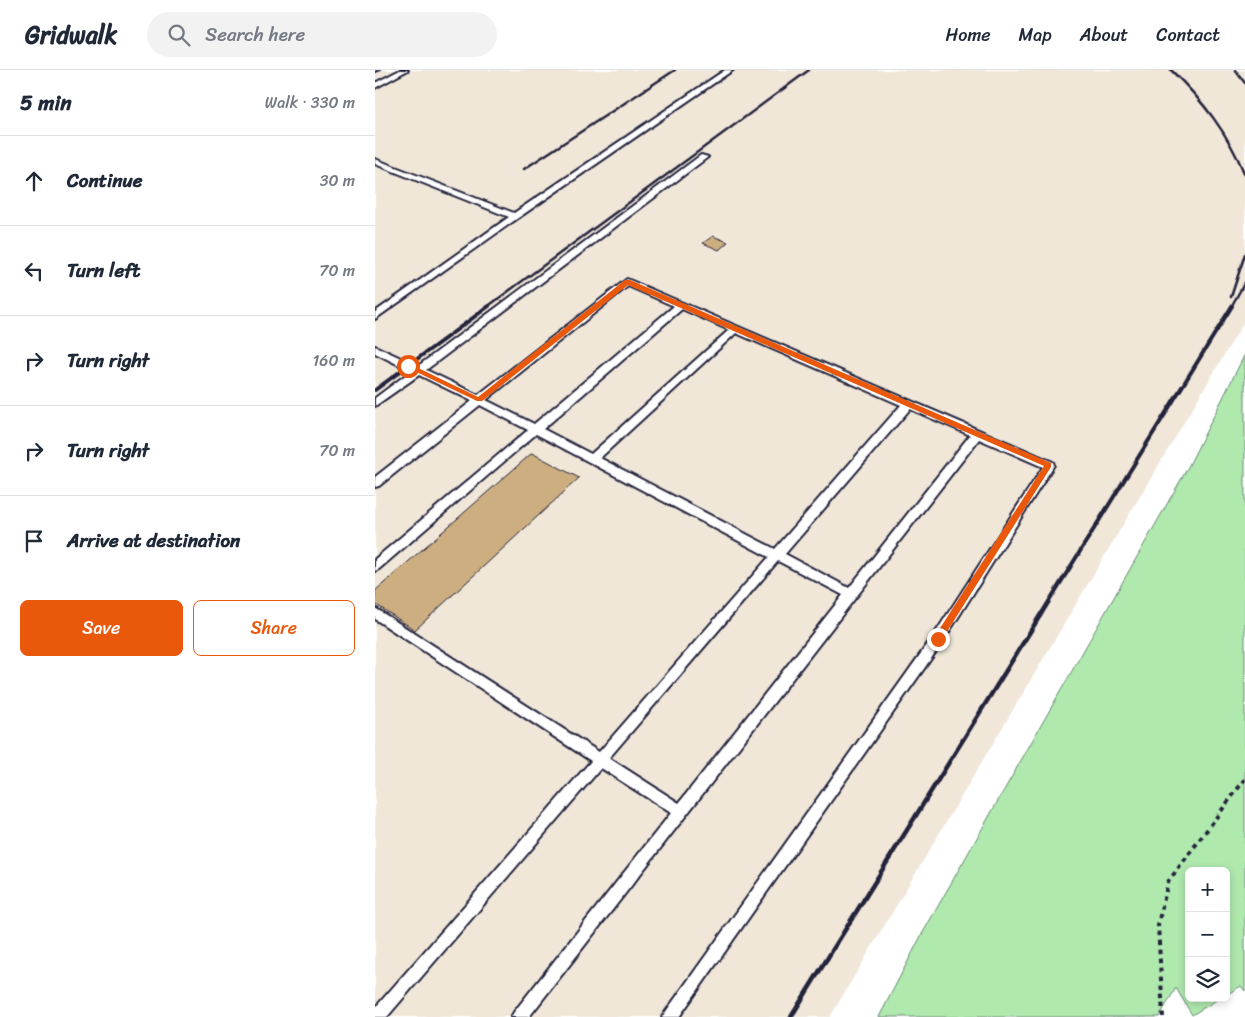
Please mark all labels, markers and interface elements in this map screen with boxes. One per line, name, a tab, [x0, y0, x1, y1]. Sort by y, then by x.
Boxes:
search box	[147, 12, 497, 57]
text: Gridwalk	[25, 14, 117, 56]
text: Search here	[205, 18, 305, 51]
text: Home	[946, 19, 991, 51]
text: Map	[1019, 19, 1052, 51]
text: About	[1080, 19, 1128, 51]
text: Contact	[1156, 19, 1220, 51]
icon: search	[165, 21, 193, 49]
text: 5 min	[20, 84, 72, 122]
text: Walk · 330 m	[265, 88, 355, 117]
text: Continue	[67, 164, 143, 197]
text: 30 m	[320, 166, 355, 195]
icon: ahead	[20, 167, 48, 195]
text: Turn left	[67, 254, 140, 287]
text: 70 m	[319, 256, 355, 285]
icon: left	[20, 257, 48, 285]
text: Turn right	[67, 344, 149, 377]
text: 160 m	[312, 346, 355, 375]
icon: right	[20, 347, 48, 375]
route start	[397, 355, 420, 378]
text: Turn right	[67, 434, 149, 467]
text: 70 m	[319, 436, 355, 465]
icon: right	[20, 437, 48, 465]
text: Arrive at destination	[67, 524, 240, 557]
icon: arrive	[20, 527, 48, 555]
button: Save	[20, 600, 183, 656]
button: Share	[193, 600, 355, 656]
route end	[927, 628, 950, 651]
map controls	[1185, 867, 1230, 1002]
button: +	[1185, 867, 1230, 912]
button: −	[1185, 912, 1230, 957]
button: layers	[1185, 957, 1230, 1002]

